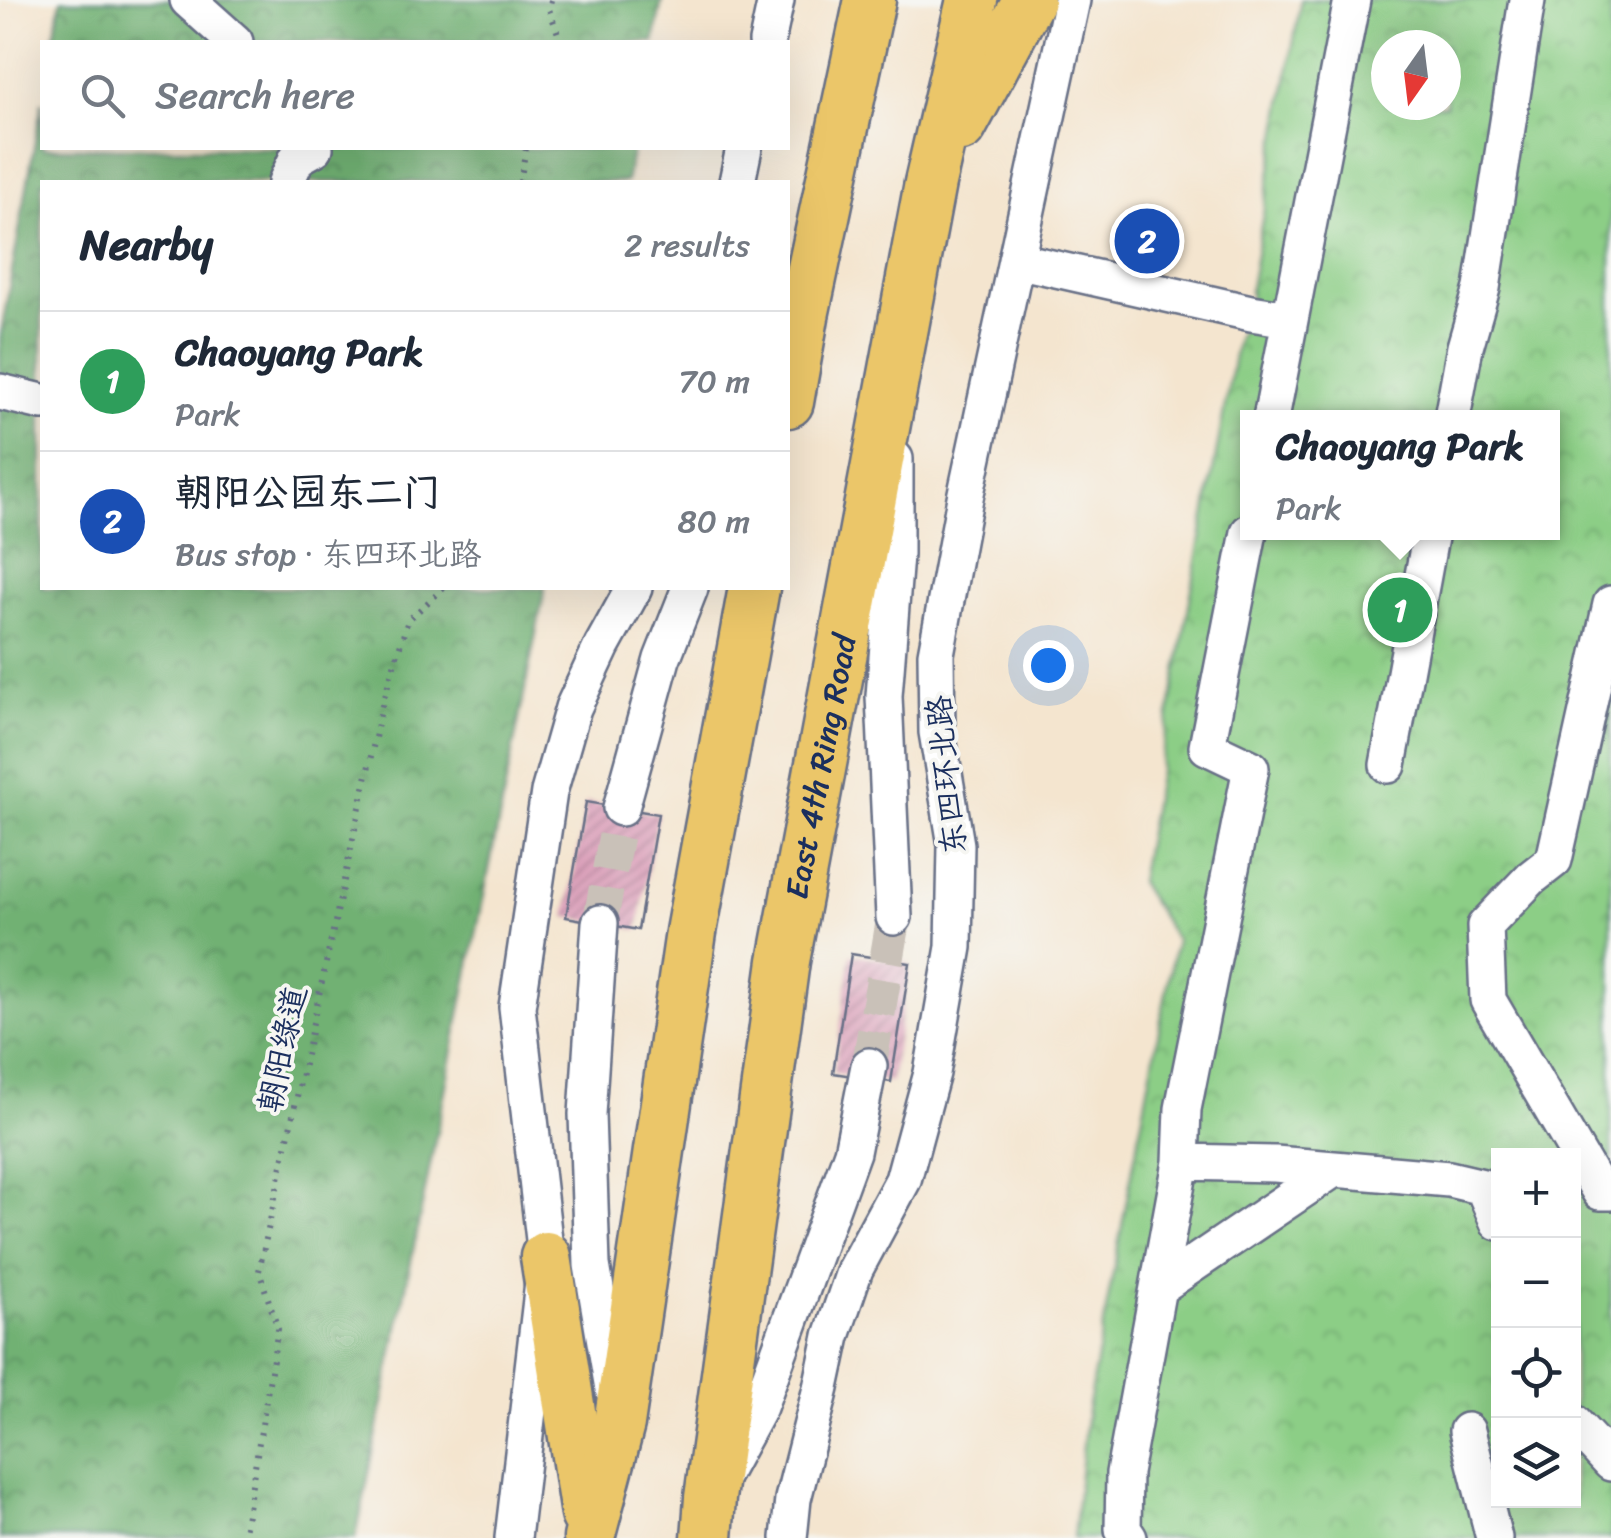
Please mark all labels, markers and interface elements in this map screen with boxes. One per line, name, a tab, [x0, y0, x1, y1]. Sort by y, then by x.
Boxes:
north arrow	[1371, 30, 1461, 120]
search box	[40, 40, 790, 150]
text: Search here	[155, 62, 355, 129]
icon: search	[75, 68, 130, 123]
pin: 2	[1114, 204, 1180, 278]
text: Nearby	[80, 208, 213, 282]
text: 2 results	[624, 217, 750, 274]
text: Chaoyang Park	[175, 319, 423, 386]
text: 1	[106, 353, 119, 410]
text: 70 m	[679, 353, 750, 410]
text: Park	[175, 386, 241, 443]
popup	[1240, 410, 1560, 540]
text: Chaoyang Park	[1276, 413, 1524, 480]
text: 朝阳公园东二门	[175, 459, 441, 526]
text: Park	[1276, 480, 1341, 537]
text: 2	[103, 493, 122, 550]
text: 80 m	[678, 493, 750, 550]
text: Bus stop · 东四环北路	[175, 526, 481, 583]
pin: 1	[1368, 572, 1432, 648]
street label: East 4th Ring Road	[768, 628, 874, 903]
your location	[1023, 640, 1074, 691]
street label: 东四环北路	[910, 692, 983, 857]
street label: 朝阳绿道	[241, 981, 324, 1118]
map controls	[1491, 1148, 1581, 1508]
button: +	[1491, 1148, 1581, 1238]
button: −	[1491, 1238, 1581, 1328]
button: locate	[1491, 1328, 1581, 1418]
button: layers	[1491, 1418, 1581, 1508]

